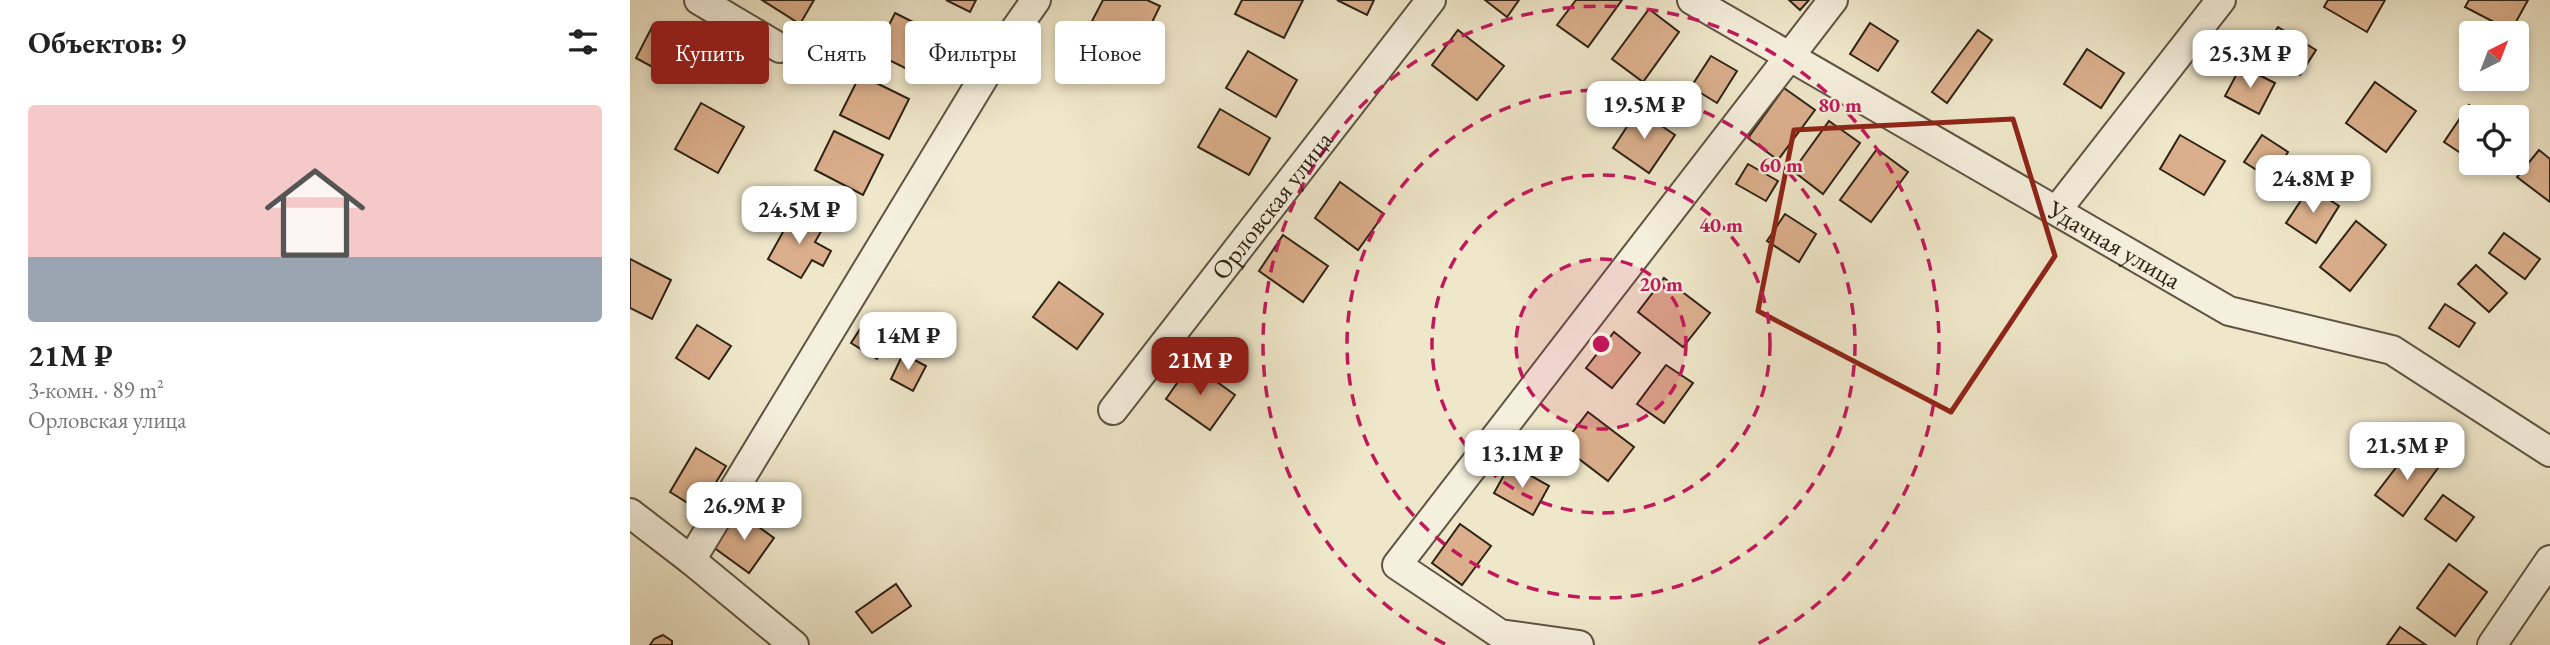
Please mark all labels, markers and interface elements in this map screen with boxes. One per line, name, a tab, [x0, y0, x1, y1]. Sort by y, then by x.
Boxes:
chip: Купить	[651, 21, 769, 84]
chip: Снять	[783, 21, 891, 84]
chip: Фильтры	[905, 21, 1041, 84]
chip: Новое	[1055, 21, 1165, 84]
north arrow	[2459, 21, 2529, 91]
map controls	[2459, 21, 2529, 175]
text: Объектов: 9	[28, 23, 186, 62]
icon: filters	[564, 23, 602, 61]
pin: 25.3M ₽	[2185, 31, 2315, 90]
text: 25.3M ₽	[2209, 38, 2291, 68]
pin: 19.5M ₽	[1579, 82, 1709, 141]
text: 19.5M ₽	[1603, 89, 1685, 119]
text: 80 m	[1818, 91, 1862, 118]
button: locate	[2459, 105, 2529, 175]
street label: Орловская улица	[1203, 124, 1341, 287]
icon: home	[252, 150, 378, 276]
text: 60 m	[1759, 151, 1803, 178]
pin: 24.8M ₽	[2248, 156, 2378, 215]
text: 24.8M ₽	[2272, 163, 2354, 193]
pin: 24.5M ₽	[734, 187, 864, 246]
street label: Удачная улица	[2041, 192, 2188, 297]
text: 24.5M ₽	[758, 194, 840, 224]
text: 40 m	[1699, 211, 1743, 238]
text: 20 m	[1639, 270, 1683, 297]
pin: 14M ₽	[859, 312, 957, 372]
text: 14M ₽	[875, 320, 941, 350]
centre of rings	[1589, 332, 1613, 356]
text: 21M ₽	[28, 336, 113, 375]
pin: 21M ₽	[1151, 338, 1249, 397]
text: 21M ₽	[1167, 345, 1233, 375]
text: 3-комн. · 89 m²	[28, 375, 164, 405]
text: Орловская улица	[28, 405, 187, 435]
pin: 21.5M ₽	[2342, 422, 2472, 482]
pin: 13.1M ₽	[1457, 430, 1587, 490]
text: 21.5M ₽	[2366, 430, 2448, 460]
text: 13.1M ₽	[1481, 438, 1563, 468]
pin: 26.9M ₽	[679, 482, 809, 542]
text: 26.9M ₽	[703, 490, 785, 520]

